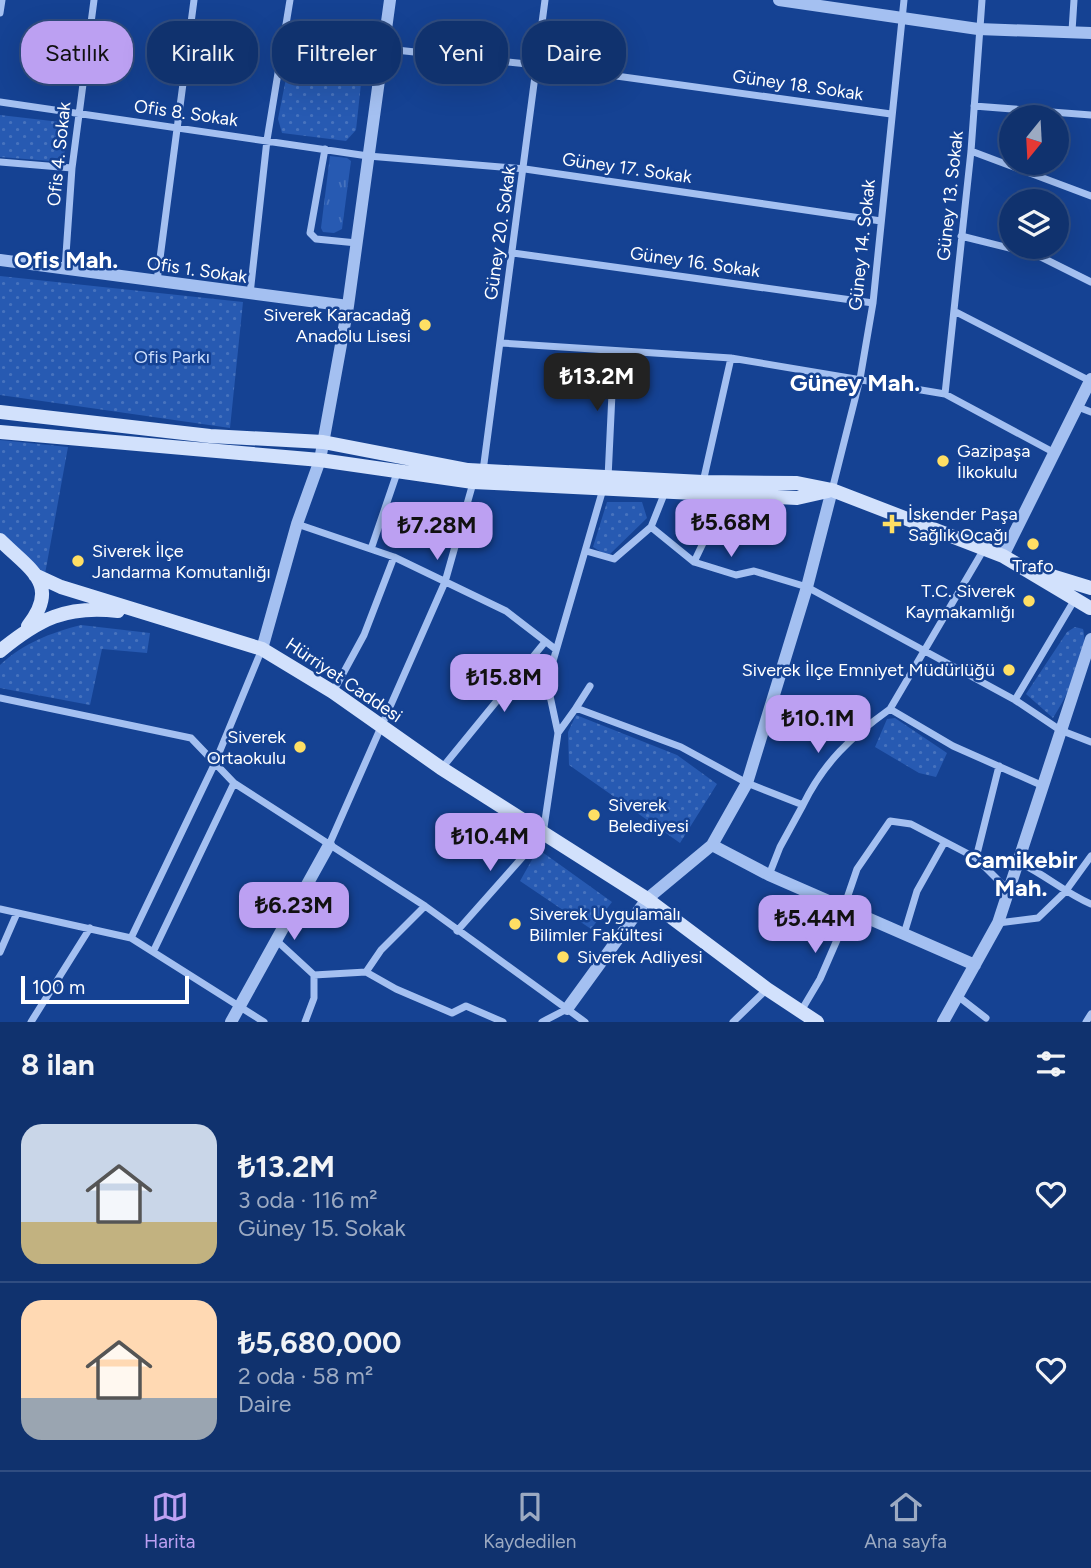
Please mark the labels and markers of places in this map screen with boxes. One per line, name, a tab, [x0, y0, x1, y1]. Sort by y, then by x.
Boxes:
place label: Siverek Karacadağ Anadolu Lisesi	[263, 304, 411, 347]
marker: Siverek Karacadağ Anadolu Lisesi	[417, 317, 433, 333]
pin: ₺13.2M	[540, 354, 654, 413]
place label: Gazipaşa İlkokulu	[957, 440, 1030, 483]
marker: Gazipaşa İlkokulu	[935, 453, 951, 469]
pin: ₺5.68M	[674, 500, 788, 559]
pin: ₺7.28M	[380, 503, 494, 562]
place label: İskender Paşa Sağlık Ocağı	[908, 503, 1018, 546]
marker: İskender Paşa Sağlık Ocağı	[882, 514, 902, 534]
marker: Trafo	[1025, 536, 1041, 552]
place label: Siverek İlçe Jandarma Komutanlığı	[92, 540, 271, 583]
marker: Siverek İlçe Jandarma Komutanlığı	[70, 553, 86, 569]
place label: Trafo	[1012, 555, 1054, 577]
place label: T.C. Siverek Kaymakamlığı	[905, 580, 1015, 623]
marker: T.C. Siverek Kaymakamlığı	[1021, 593, 1037, 609]
pin: ₺15.8M	[447, 654, 561, 714]
place label: Siverek İlçe Emniyet Müdürlüğü	[742, 659, 995, 681]
marker: Siverek İlçe Emniyet Müdürlüğü	[1001, 662, 1017, 678]
pin: ₺10.1M	[761, 696, 875, 755]
place label: Siverek Ortaokulu	[207, 726, 286, 769]
marker: Siverek Ortaokulu	[292, 739, 308, 755]
place label: Siverek Belediyesi	[608, 794, 689, 837]
marker: Siverek Belediyesi	[586, 807, 602, 823]
pin: ₺10.4M	[433, 814, 547, 873]
pin: ₺6.23M	[237, 883, 351, 942]
pin: ₺5.44M	[758, 895, 872, 955]
place label: Siverek Uygulamalı Bilimler Fakültesi	[529, 903, 681, 946]
marker: Siverek Uygulamalı Bilimler Fakültesi	[507, 916, 523, 932]
place label: Siverek Adliyesi	[577, 946, 703, 968]
marker: Siverek Adliyesi	[555, 949, 571, 965]

